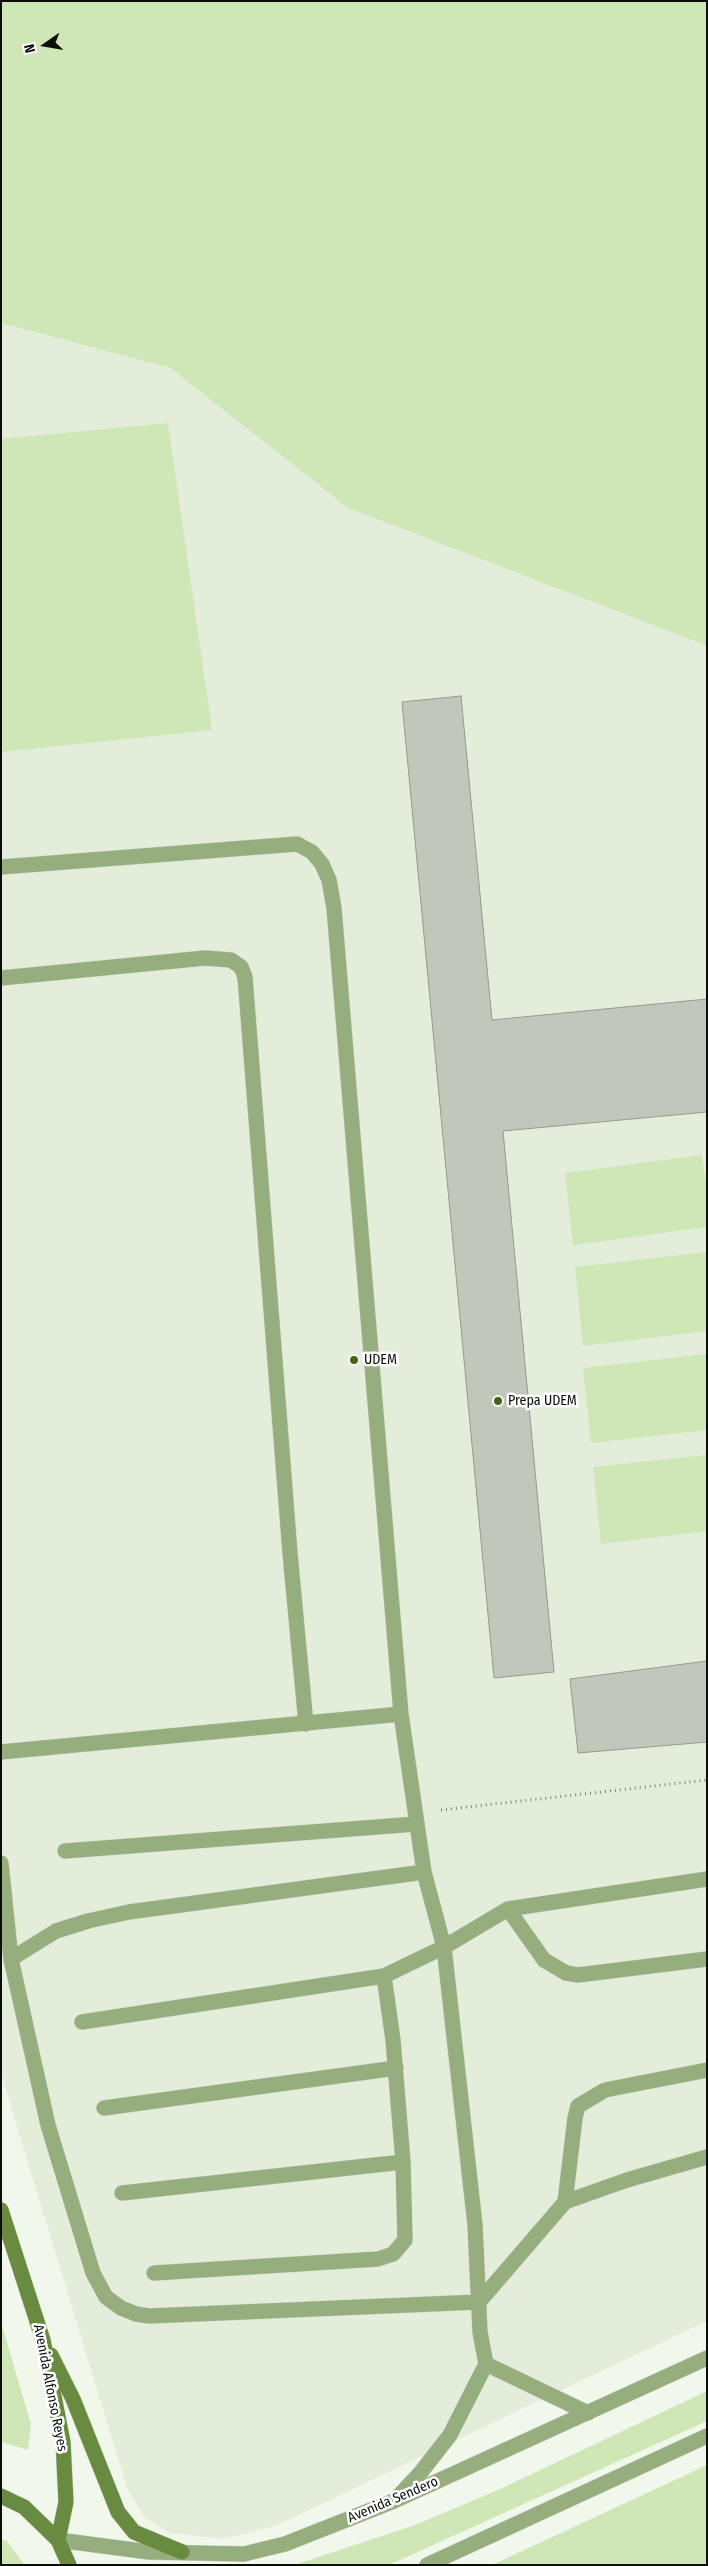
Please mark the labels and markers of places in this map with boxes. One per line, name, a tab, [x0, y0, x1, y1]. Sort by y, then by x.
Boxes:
place label: UDEM	[364, 1352, 397, 1368]
marker: UDEM	[348, 1354, 360, 1366]
place label: Prepa UDEM	[508, 1393, 577, 1409]
marker: Prepa UDEM	[492, 1395, 504, 1407]

